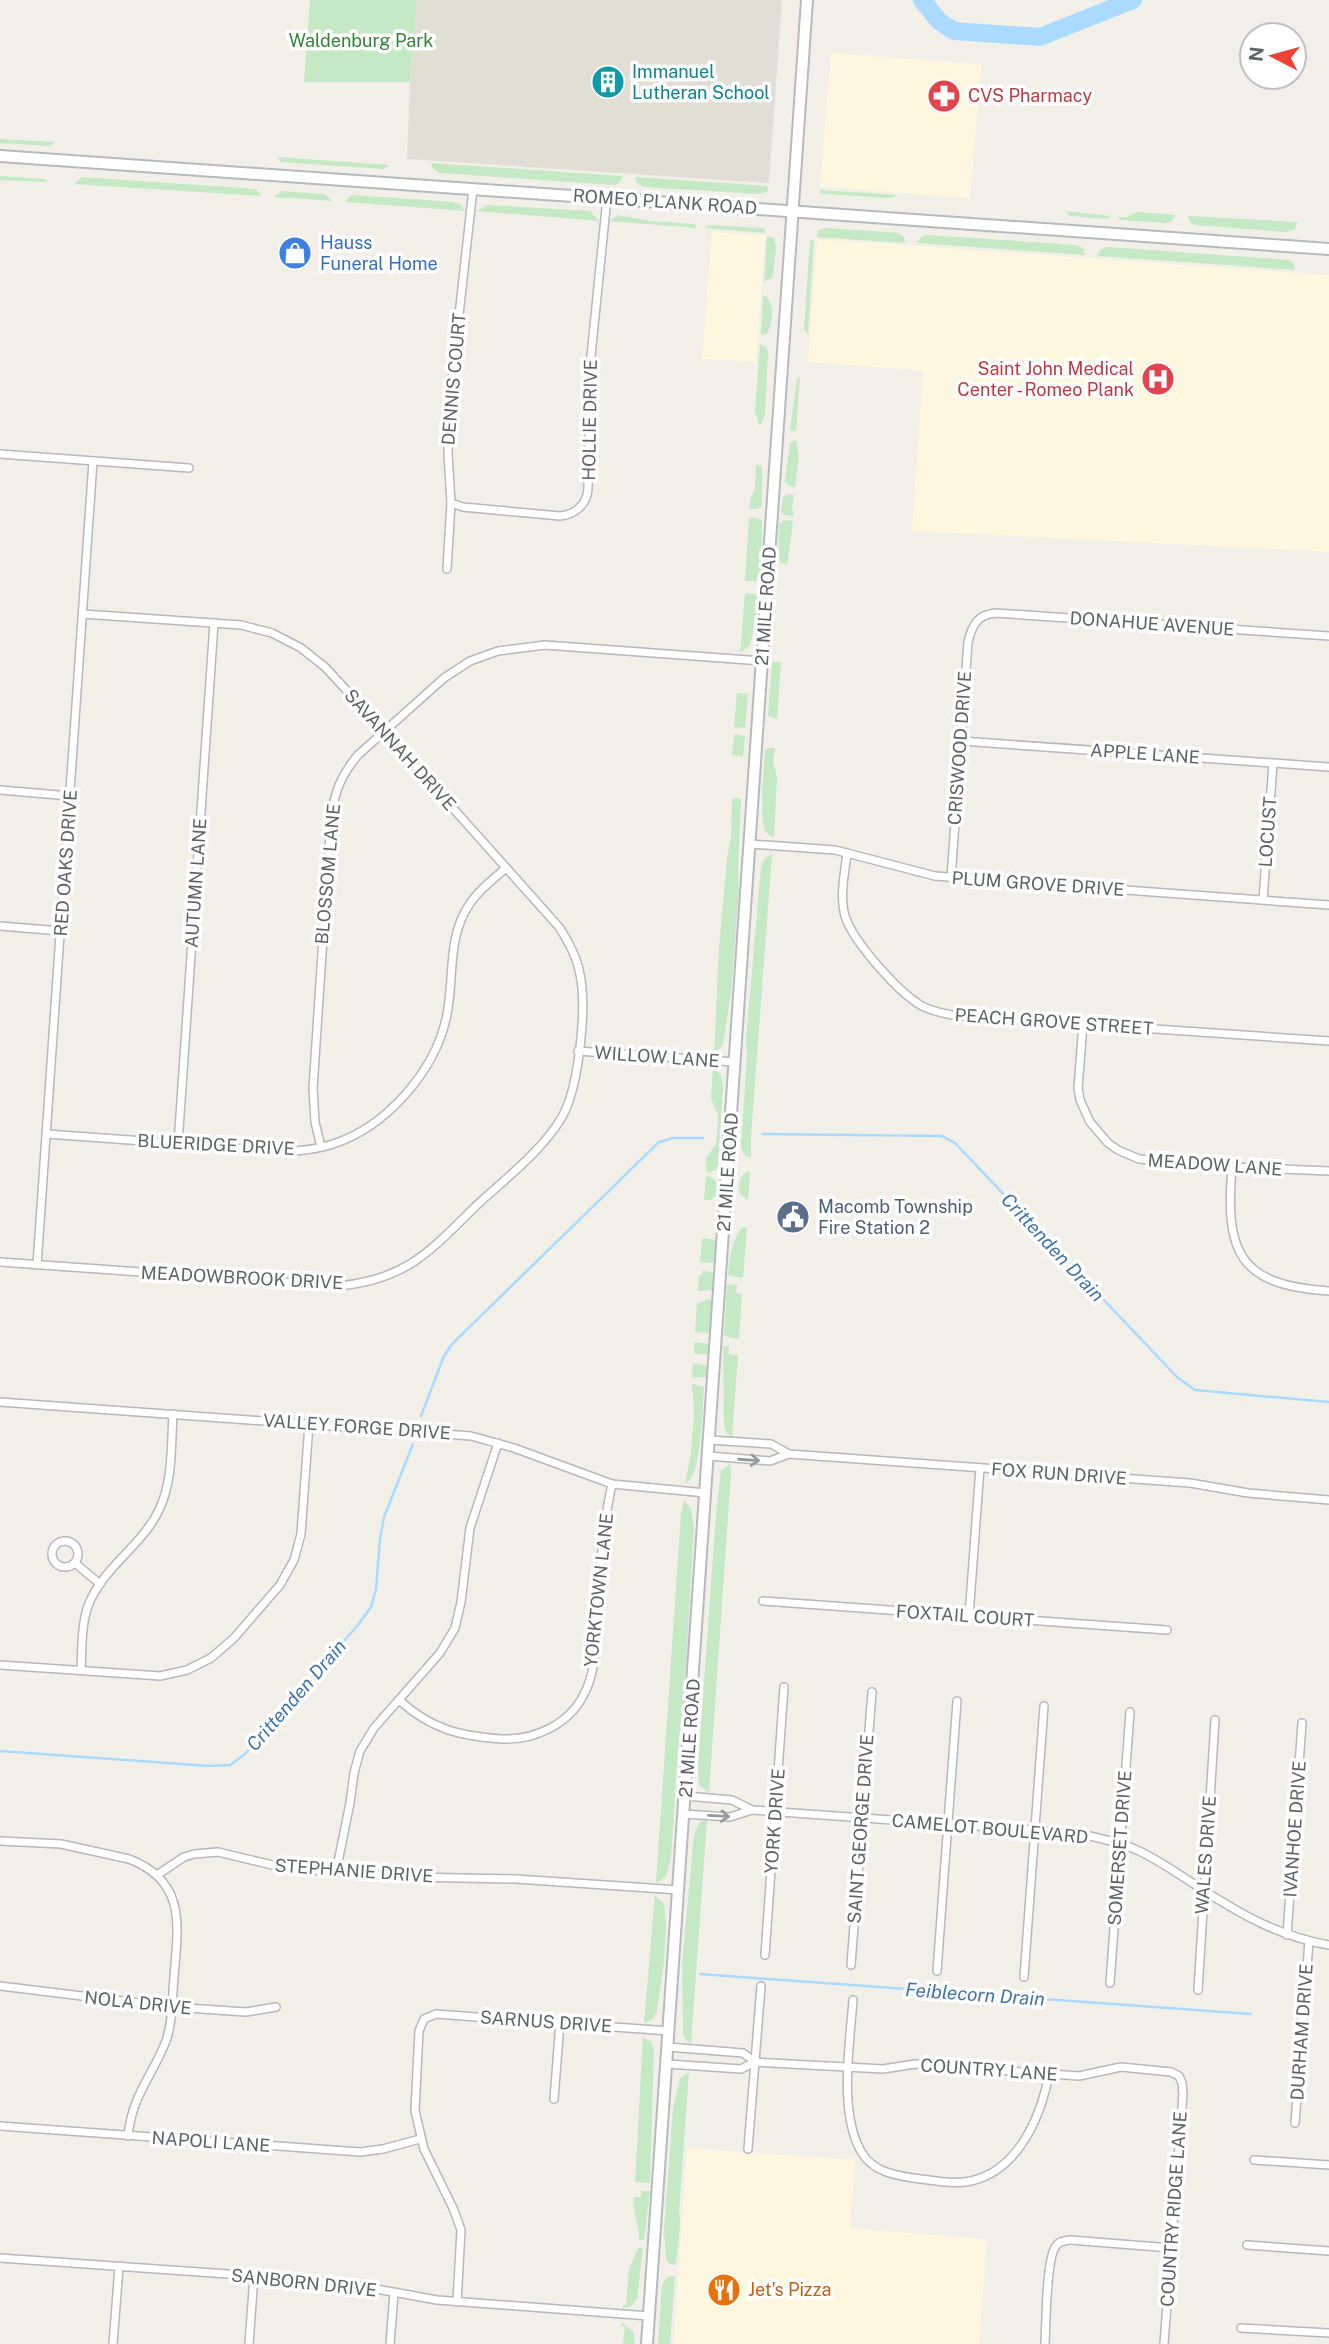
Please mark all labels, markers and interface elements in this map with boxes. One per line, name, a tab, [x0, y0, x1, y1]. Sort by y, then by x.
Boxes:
north arrow	[1238, 21, 1308, 91]
park label: Waldenburg Park	[289, 30, 433, 51]
text: N	[1244, 46, 1268, 63]
place label: Immanuel Lutheran School	[632, 61, 770, 103]
building icon: Immanuel Lutheran School	[589, 63, 627, 101]
pharmacy icon: CVS Pharmacy	[925, 77, 963, 115]
place label: CVS Pharmacy	[968, 85, 1092, 106]
street label: ROMEO PLANK ROAD	[572, 185, 758, 218]
place label: Hauss Funeral Home	[320, 232, 438, 274]
shop icon: Hauss Funeral Home	[276, 234, 314, 272]
street label: DENNIS COURT	[437, 311, 470, 446]
place label: Saint John Medical Center - Romeo Plank	[957, 358, 1134, 400]
street label: HOLLIE DRIVE	[578, 359, 601, 481]
hospital icon: Saint John Medical Center - Romeo Plank	[1139, 360, 1177, 398]
street label: 21 MILE ROAD	[751, 546, 780, 666]
street label: DONAHUE AVENUE	[1069, 607, 1235, 640]
street label: CRISWOOD DRIVE	[944, 670, 975, 826]
street label: SAVANNAH DRIVE	[340, 685, 461, 815]
street label: APPLE LANE	[1090, 739, 1201, 768]
street label: RED OAKS DRIVE	[50, 789, 81, 937]
street label: LOCUST	[1255, 796, 1280, 868]
street label: BLOSSOM LANE	[311, 803, 344, 945]
street label: AUTUMN LANE	[180, 817, 211, 949]
street label: PLUM GROVE DRIVE	[951, 867, 1125, 900]
street label: PEACH GROVE STREET	[954, 1004, 1154, 1039]
street label: WILLOW LANE	[594, 1042, 720, 1071]
street label: 21 MILE ROAD	[713, 1112, 742, 1232]
street label: BLUERIDGE DRIVE	[137, 1130, 295, 1159]
street label: MEADOW LANE	[1147, 1149, 1283, 1180]
water label: Crittenden Drain	[997, 1188, 1109, 1306]
place label: Macomb Township Fire Station 2	[818, 1196, 973, 1238]
public building icon: Macomb Township Fire Station 2	[774, 1198, 812, 1236]
street label: MEADOWBROOK DRIVE	[140, 1262, 344, 1293]
street label: VALLEY FORGE DRIVE	[263, 1409, 451, 1444]
one-way arrow	[738, 1454, 760, 1467]
street label: FOX RUN DRIVE	[991, 1458, 1128, 1489]
street label: YORKTOWN LANE	[580, 1512, 617, 1668]
street label: FOXTAIL COURT	[895, 1600, 1035, 1631]
water label: Crittenden Drain	[242, 1635, 350, 1755]
street label: 21 MILE ROAD	[675, 1678, 704, 1798]
street label: SAINT GEORGE DRIVE	[843, 1734, 878, 1924]
street label: IVANHOE DRIVE	[1279, 1760, 1310, 1898]
street label: YORK DRIVE	[760, 1768, 789, 1874]
street label: SOMERSET DRIVE	[1104, 1770, 1135, 1926]
street label: WALES DRIVE	[1191, 1795, 1220, 1915]
street label: CAMELOT BOULEVARD	[891, 1809, 1089, 1848]
one-way arrow	[707, 1810, 730, 1823]
street label: STEPHANIE DRIVE	[274, 1854, 434, 1887]
street label: DURHAM DRIVE	[1286, 1963, 1317, 2101]
water label: Feiblecorn Drain	[904, 1978, 1046, 2010]
street label: NOLA DRIVE	[83, 1986, 193, 2019]
street label: SARNUS DRIVE	[479, 2006, 613, 2037]
street label: COUNTRY LANE	[920, 2054, 1058, 2085]
street label: COUNTRY RIDGE LANE	[1156, 2110, 1191, 2307]
street label: NAPOLI LANE	[151, 2127, 271, 2156]
street label: SANBORN DRIVE	[230, 2264, 378, 2301]
restaurant icon: Jet's Pizza	[705, 2271, 743, 2309]
place label: Jet's Pizza	[748, 2279, 831, 2300]

